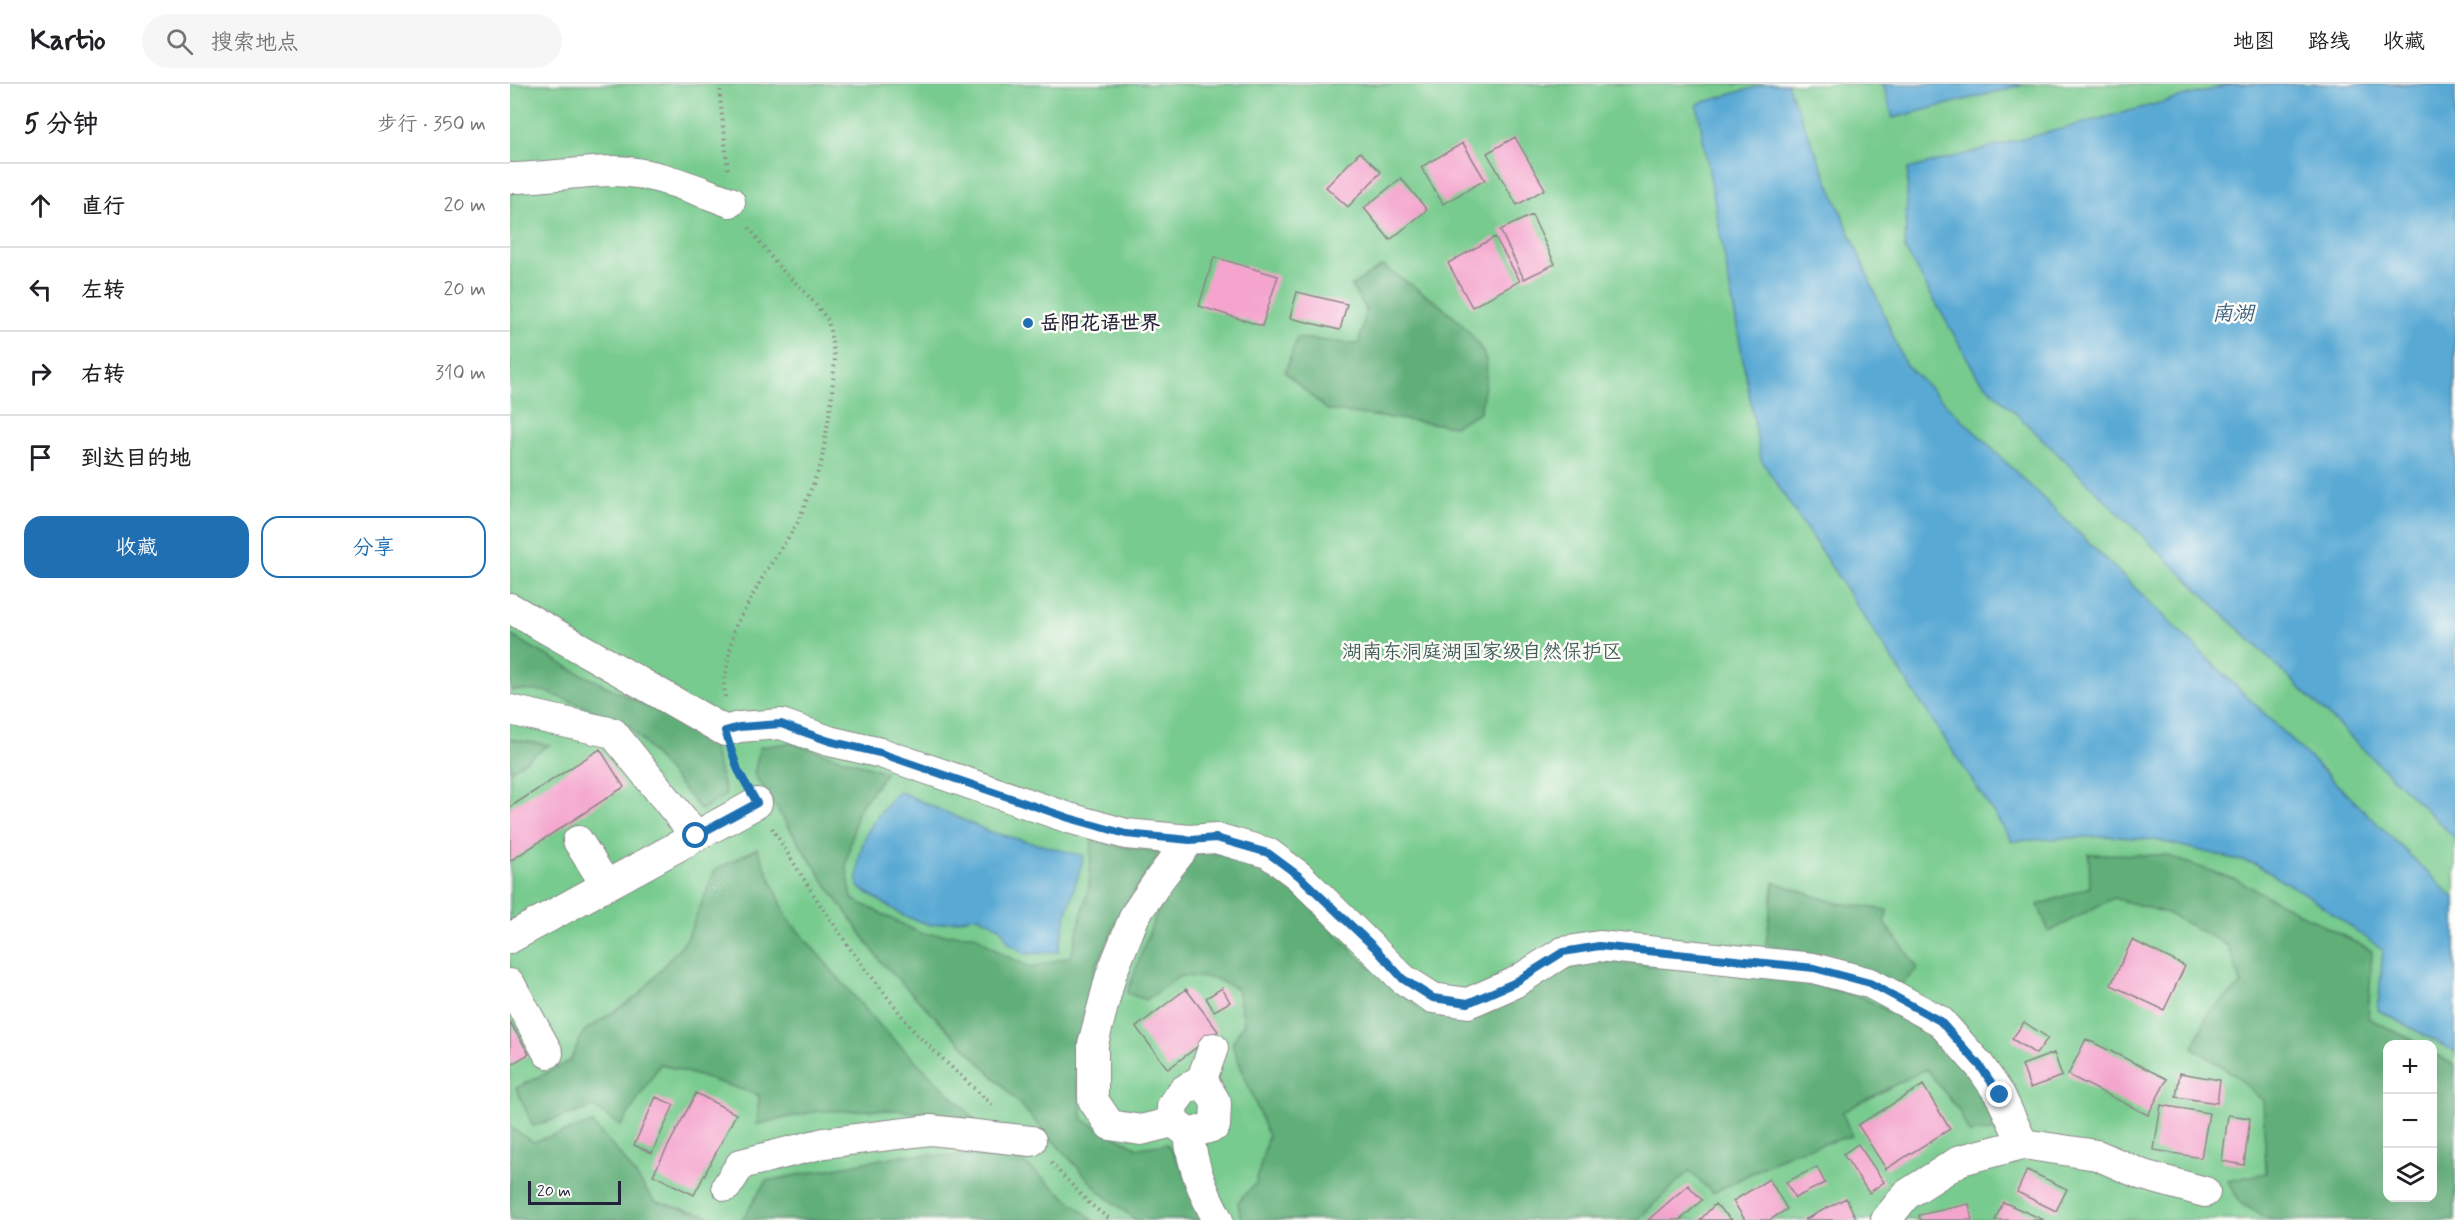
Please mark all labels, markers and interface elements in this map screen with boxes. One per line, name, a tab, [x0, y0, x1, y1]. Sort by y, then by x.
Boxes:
search box	[142, 14, 562, 68]
text: Kartio	[30, 23, 106, 60]
icon: search	[163, 25, 196, 58]
text: 地图	[2233, 28, 2275, 56]
text: 路线	[2308, 28, 2350, 56]
text: 收藏	[2383, 28, 2425, 56]
text: 搜索地点	[211, 29, 299, 57]
text: 5 分钟	[24, 108, 99, 142]
text: 步行 · 350 m	[378, 111, 486, 138]
icon: ahead	[24, 189, 57, 222]
text: 20 m	[443, 192, 486, 219]
text: 直行	[81, 193, 125, 221]
icon: left	[24, 273, 57, 306]
text: 20 m	[443, 276, 486, 303]
text: 左转	[81, 277, 125, 305]
water label: 南湖	[2212, 300, 2256, 328]
place label: 岳阳花语世界	[1040, 310, 1160, 337]
marker: 岳阳花语世界	[1021, 316, 1035, 330]
icon: right	[24, 357, 57, 390]
text: 310 m	[435, 360, 486, 387]
text: 右转	[81, 361, 125, 389]
icon: arrive	[24, 441, 57, 474]
text: 到达目的地	[81, 445, 191, 473]
button: 收藏	[24, 516, 249, 578]
button: 分享	[261, 516, 486, 578]
park label: 湖南东洞庭湖国家级自然保护区	[1342, 639, 1622, 666]
route start	[682, 822, 708, 848]
map controls	[2383, 1040, 2437, 1202]
button: +	[2383, 1040, 2437, 1094]
route end	[1986, 1081, 2012, 1107]
button: −	[2383, 1094, 2437, 1148]
button: layers	[2383, 1148, 2437, 1202]
scale bar	[528, 1178, 621, 1206]
text: 20 m	[537, 1181, 571, 1202]

